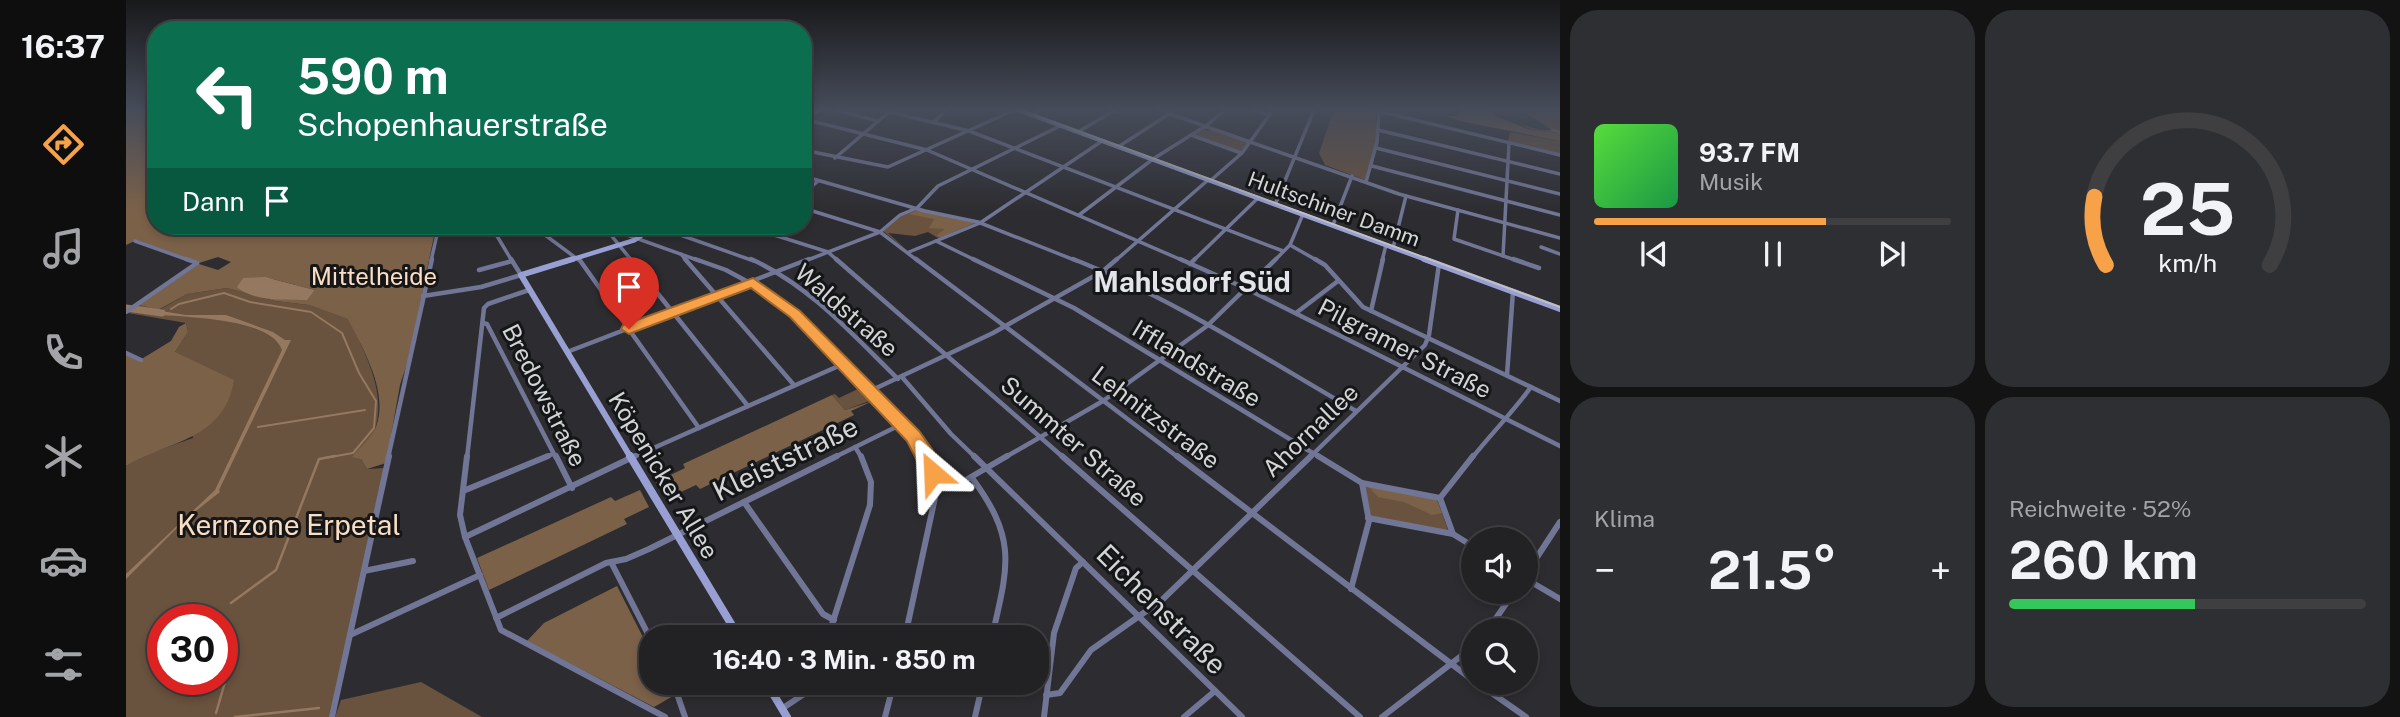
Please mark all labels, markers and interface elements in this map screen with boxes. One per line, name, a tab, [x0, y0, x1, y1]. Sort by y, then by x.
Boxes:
text: 16:37	[21, 28, 105, 65]
text: 590 m	[297, 47, 449, 105]
icon: left	[182, 49, 273, 140]
text: Schopenhauerstraße	[297, 106, 608, 143]
icon: directions	[39, 120, 88, 169]
text: 93.7 FM	[1699, 137, 1800, 168]
street label: Hultschiner Damm	[1245, 166, 1423, 252]
text: 25	[2140, 166, 2235, 251]
text: Musik	[1699, 168, 1763, 195]
icon: arrive	[258, 182, 296, 220]
text: Dann	[182, 186, 244, 217]
icon: music	[39, 224, 88, 273]
icon: previous	[1635, 235, 1673, 273]
icon: pause	[1754, 235, 1792, 273]
icon: next	[1873, 235, 1911, 273]
text: km/h	[2158, 248, 2217, 278]
pin	[599, 257, 659, 329]
street label: Waldstraße	[790, 258, 904, 362]
park label: Mittelheide	[311, 262, 437, 290]
district label: Mahlsdorf Süd	[1093, 265, 1291, 298]
icon: arrive	[610, 268, 648, 306]
street label: Pilgramer Straße	[1314, 292, 1496, 404]
street label: Ifflandstraße	[1128, 314, 1266, 412]
street label: Bredowstraße	[497, 319, 593, 471]
icon: phone	[39, 328, 88, 377]
street label: Lehnitzstraße	[1087, 360, 1225, 474]
street label: Summter Straße	[995, 370, 1153, 512]
street label: Ahornallee	[1257, 378, 1363, 482]
street label: Köpenicker Allee	[603, 387, 725, 563]
street label: Kleiststraße	[707, 409, 863, 507]
icon: climate	[39, 432, 88, 481]
position arrow	[896, 436, 970, 510]
text: Reichweite · 52%	[2009, 495, 2192, 522]
text: Klima	[1594, 505, 1655, 532]
park label: Kernzone Erpetal	[177, 508, 401, 541]
map controls	[1461, 527, 1538, 695]
button: sound	[1461, 527, 1538, 604]
text: 260 km	[2009, 530, 2198, 591]
icon: car	[39, 536, 88, 585]
street label: Eichenstraße	[1090, 537, 1234, 681]
text: 21.5°	[1708, 540, 1837, 601]
text: −	[1594, 548, 1615, 593]
text: +	[1930, 548, 1951, 593]
speed limit sign: 30	[147, 604, 238, 695]
button: search	[1461, 618, 1538, 695]
icon: filters	[39, 640, 88, 689]
text: 16:40 · 3 Min. · 850 m	[712, 644, 976, 675]

